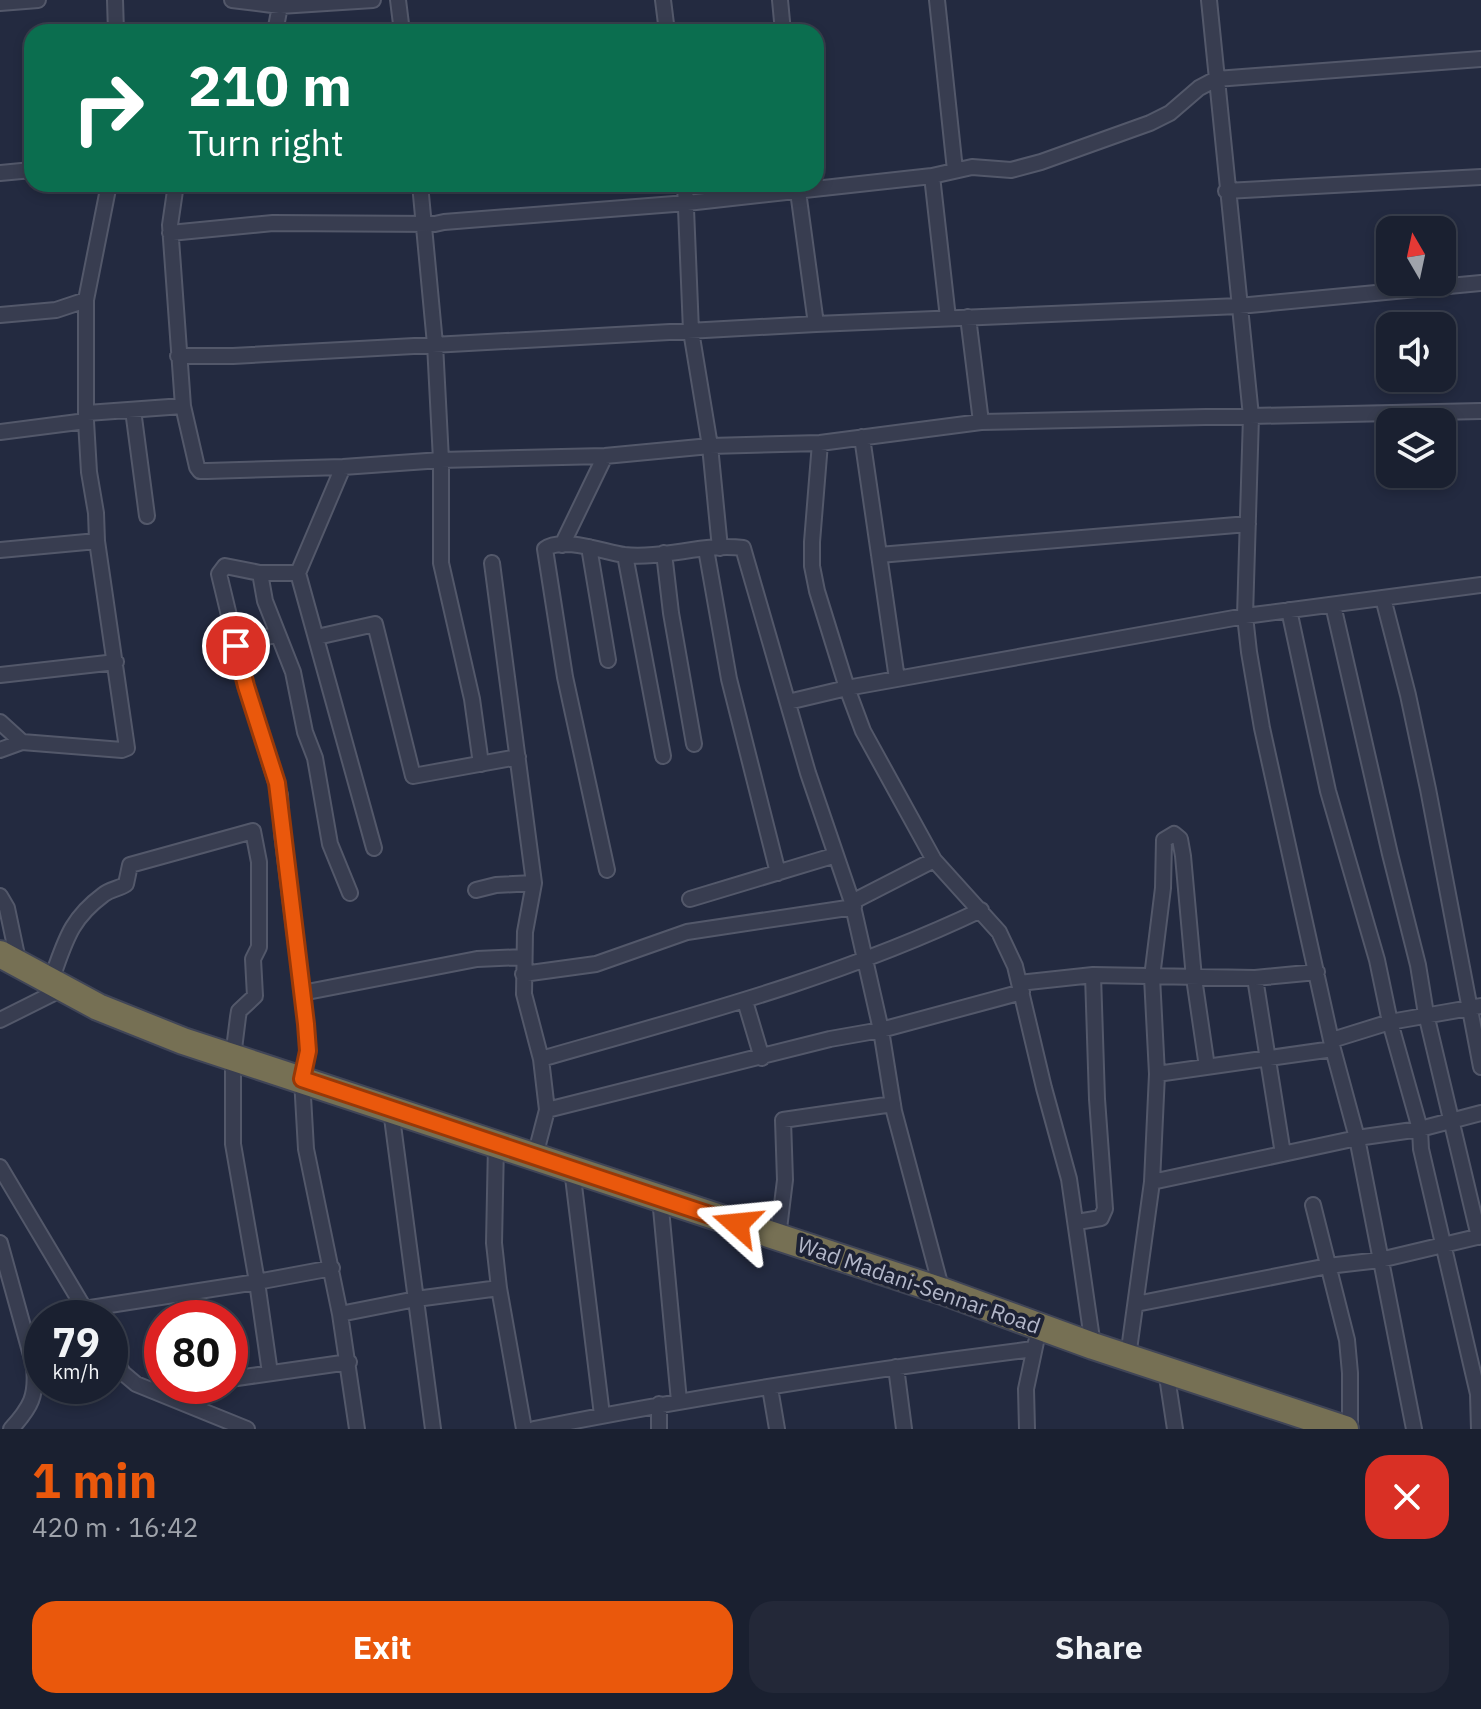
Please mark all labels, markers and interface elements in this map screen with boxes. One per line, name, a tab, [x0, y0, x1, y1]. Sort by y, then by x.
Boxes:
text: 210 m	[188, 49, 352, 121]
icon: right	[56, 56, 160, 160]
text: Turn right	[188, 119, 344, 166]
north arrow	[1376, 216, 1456, 296]
map controls	[1376, 216, 1456, 488]
button: sound	[1376, 312, 1456, 392]
button: layers	[1376, 408, 1456, 488]
pin	[202, 612, 270, 680]
icon: arrive	[214, 624, 258, 668]
position arrow	[695, 1182, 779, 1266]
street label: Wad Madani-Sennar Road	[794, 1229, 1044, 1340]
speed limit sign: 80	[144, 1300, 248, 1404]
text: 79	[52, 1316, 100, 1368]
text: km/h	[52, 1358, 100, 1385]
text: 1 min	[32, 1449, 157, 1511]
button: close	[1365, 1455, 1449, 1539]
text: 420 m · 16:42	[32, 1510, 198, 1544]
button: Exit	[32, 1601, 733, 1693]
button: Share	[749, 1601, 1449, 1693]

